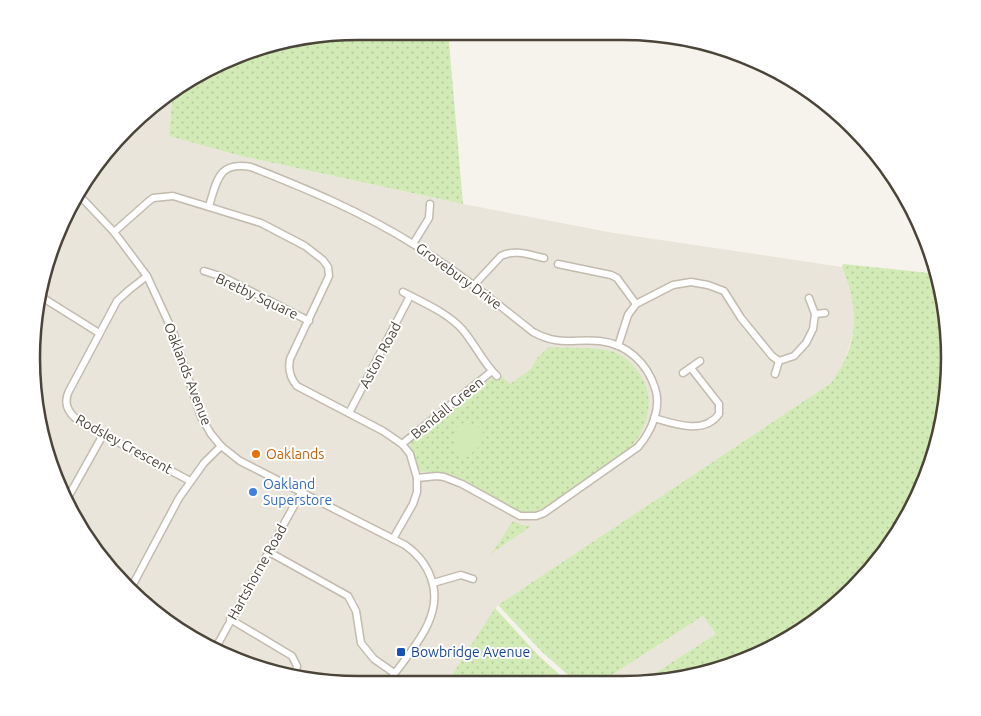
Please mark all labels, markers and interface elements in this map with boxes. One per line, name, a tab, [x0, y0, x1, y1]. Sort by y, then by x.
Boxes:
street label: Grovebury Drive	[413, 240, 505, 312]
street label: Bretby Square	[213, 270, 301, 322]
street label: Aston Road	[356, 319, 404, 391]
street label: Oaklands Avenue	[161, 320, 215, 428]
street label: Bendall Green	[408, 374, 486, 442]
street label: Rodsley Crescent	[73, 411, 175, 477]
place label: Oaklands	[266, 446, 324, 462]
marker: Oaklands	[250, 448, 262, 460]
place label: Oakland Superstore	[263, 476, 332, 508]
marker: Oakland Superstore	[247, 486, 259, 498]
street label: Hartshorne Road	[224, 522, 290, 622]
place label: Bowbridge Avenue	[411, 644, 530, 660]
marker: Bowbridge Avenue	[395, 646, 407, 658]

